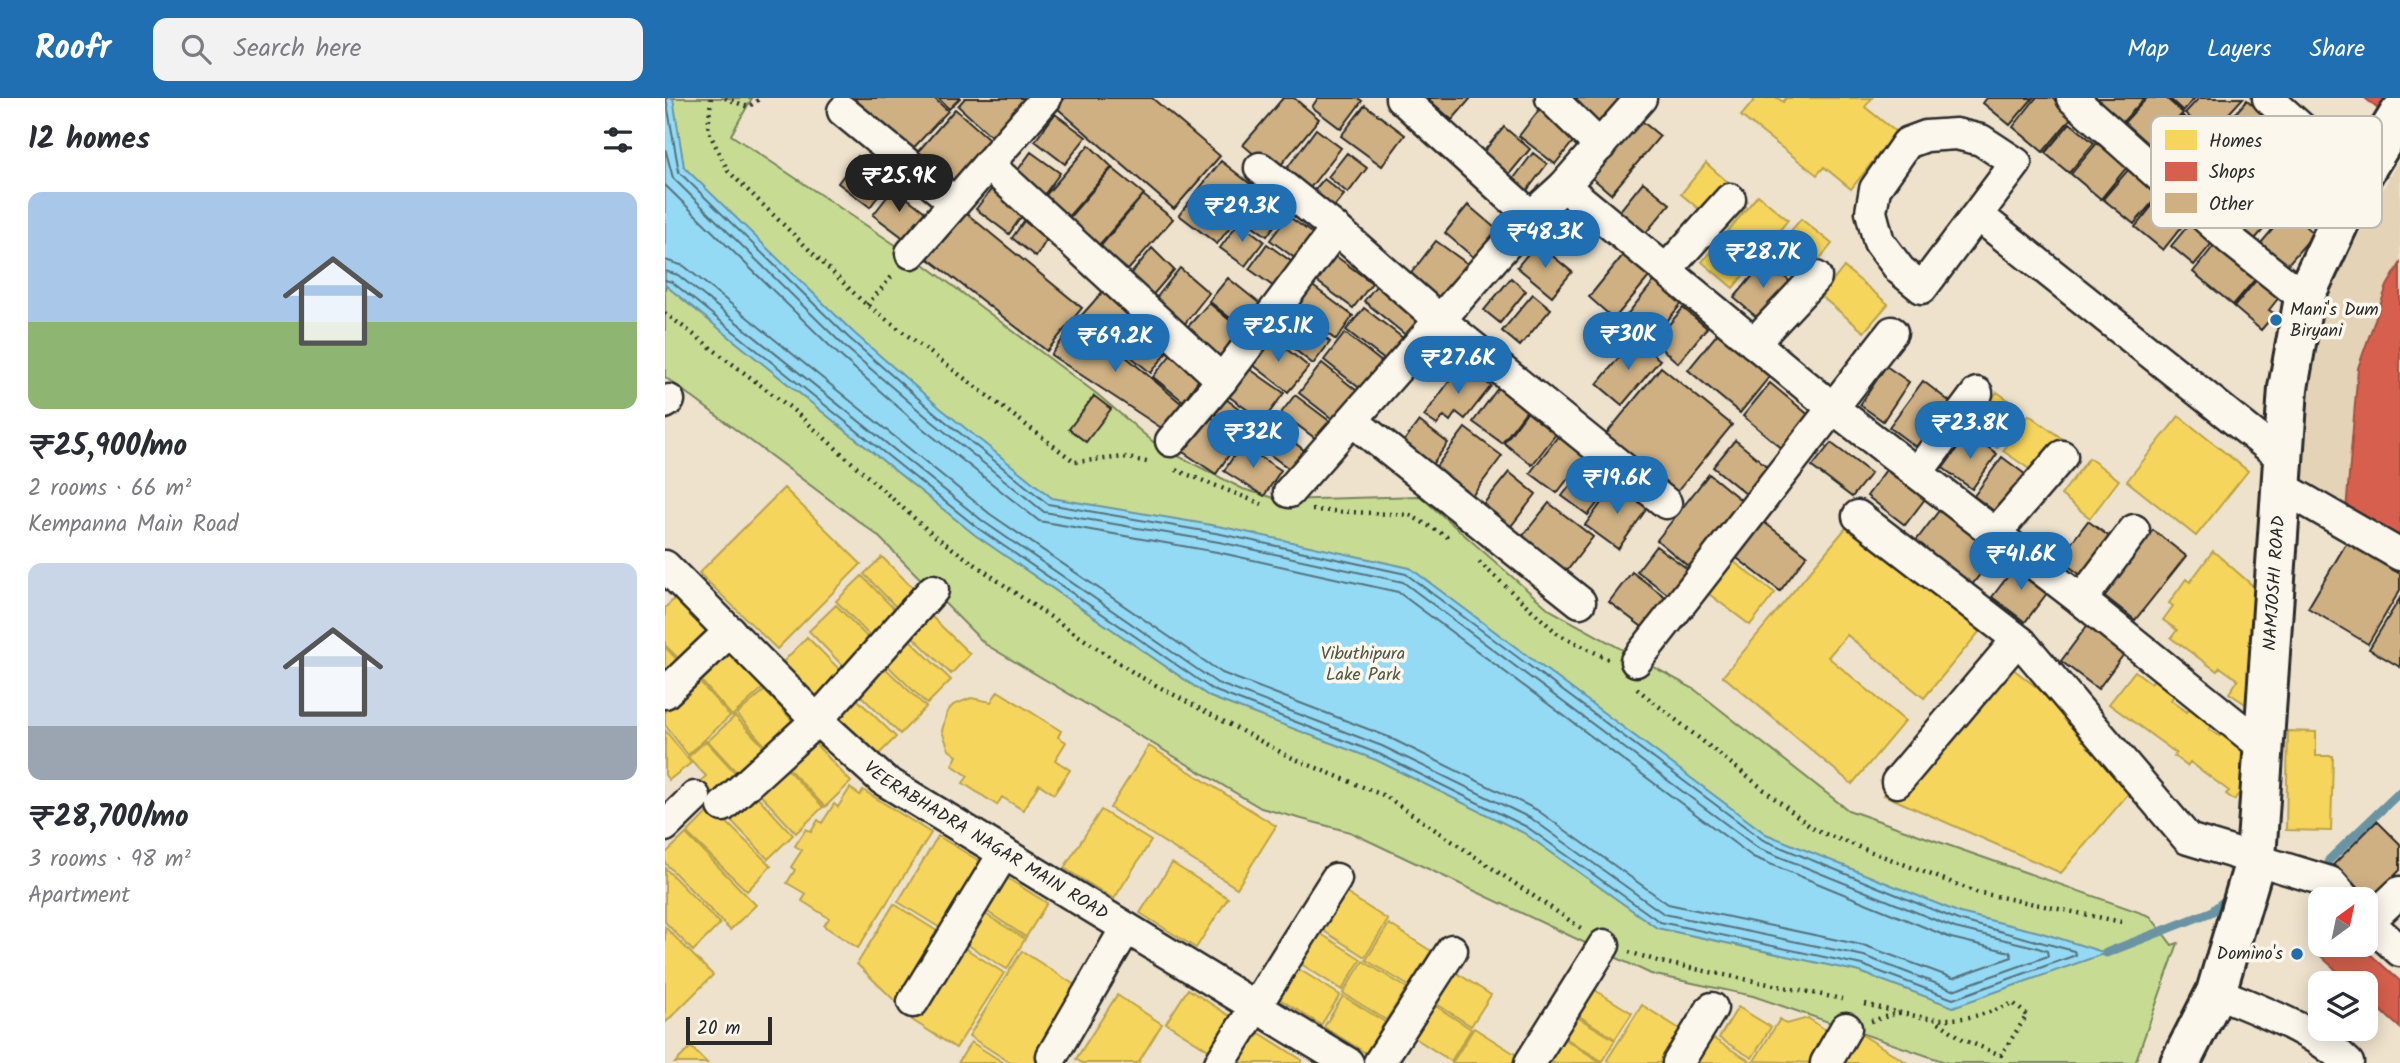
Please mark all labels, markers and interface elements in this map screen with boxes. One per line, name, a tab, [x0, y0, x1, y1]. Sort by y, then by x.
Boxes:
search box	[153, 18, 643, 81]
text: Roofr	[35, 23, 111, 76]
text: Search here	[233, 28, 361, 70]
icon: search	[177, 30, 215, 68]
text: Map	[2127, 30, 2169, 69]
text: Layers	[2207, 30, 2271, 69]
text: Share	[2309, 30, 2365, 69]
text: 12 homes	[28, 116, 150, 164]
legend	[2151, 116, 2382, 228]
icon: filters	[599, 121, 637, 159]
text: Homes	[2209, 127, 2262, 157]
pin: ₹25.9K	[842, 155, 956, 214]
text: Shops	[2209, 158, 2255, 188]
text: ₹25.9K	[861, 159, 937, 195]
pin: ₹29.3K	[1185, 184, 1299, 244]
text: ₹29.3K	[1204, 189, 1280, 225]
text: Other	[2209, 190, 2255, 220]
pin: ₹48.3K	[1488, 211, 1602, 270]
text: ₹48.3K	[1506, 215, 1584, 251]
pin: ₹28.7K	[1706, 230, 1820, 290]
text: ₹28.7K	[1724, 235, 1802, 271]
icon: home	[270, 238, 396, 364]
place label: Mani's Dum Biryani	[2290, 296, 2379, 346]
pin: ₹25.1K	[1221, 304, 1335, 364]
text: ₹25.1K	[1242, 309, 1314, 345]
marker: Mani's Dum Biryani	[2268, 312, 2284, 328]
pin: ₹30K	[1587, 313, 1669, 372]
pin: ₹69.2K	[1058, 314, 1172, 374]
text: ₹30K	[1599, 317, 1657, 353]
text: ₹69.2K	[1077, 319, 1153, 355]
pin: ₹27.6K	[1401, 336, 1515, 396]
text: ₹27.6K	[1420, 341, 1496, 377]
pin: ₹23.8K	[1913, 402, 2027, 461]
text: ₹23.8K	[1931, 406, 2009, 442]
pin: ₹32K	[1212, 410, 1294, 470]
text: ₹32K	[1223, 415, 1283, 451]
text: ₹25,900/mo	[28, 423, 187, 471]
pin: ₹19.6K	[1560, 456, 1674, 516]
text: ₹19.6K	[1582, 461, 1652, 497]
text: 2 rooms · 66 m²	[28, 471, 191, 507]
text: Kempanna Main Road	[28, 507, 239, 543]
street label: NAMJOSHI ROAD	[2256, 514, 2294, 652]
pin: ₹41.6K	[1964, 532, 2078, 592]
text: ₹41.6K	[1985, 537, 2057, 573]
icon: home	[270, 609, 396, 735]
park label: Vibuthipura Lake Park	[1321, 640, 1405, 690]
street label: VEERABHADRA NAGAR MAIN ROAD	[857, 754, 1114, 928]
text: ₹28,700/mo	[28, 794, 189, 842]
text: 3 rooms · 98 m²	[28, 842, 191, 878]
text: Apartment	[28, 878, 130, 914]
north arrow	[2308, 887, 2378, 957]
map controls	[2308, 887, 2378, 1041]
place label: Domino's	[2217, 940, 2283, 969]
marker: Domino's	[2289, 946, 2305, 962]
button: layers	[2308, 971, 2378, 1041]
scale bar	[686, 1014, 772, 1046]
text: 20 m	[697, 1014, 740, 1044]

